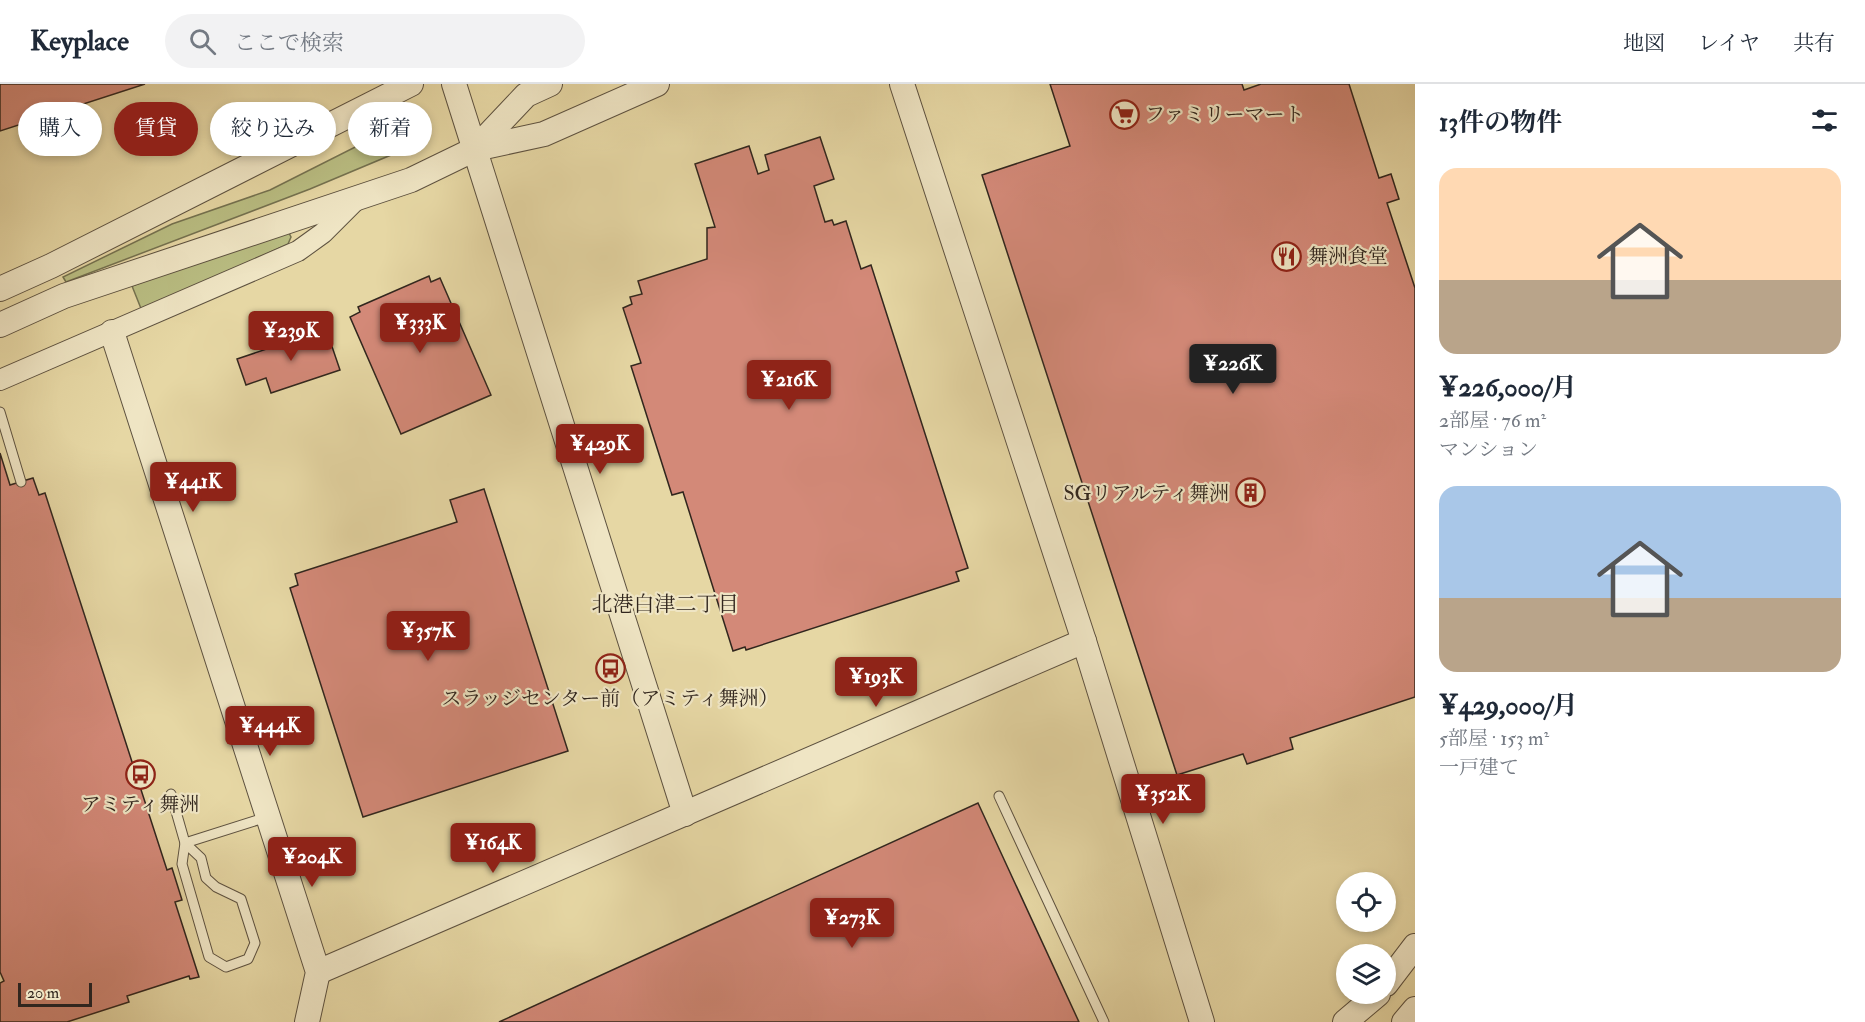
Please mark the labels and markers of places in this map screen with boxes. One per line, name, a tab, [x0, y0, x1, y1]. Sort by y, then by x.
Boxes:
supermarket icon: ファミリーマート	[1108, 98, 1140, 130]
place label: ファミリーマート	[1145, 102, 1305, 127]
restaurant icon: 舞洲食堂	[1271, 240, 1303, 272]
place label: 舞洲食堂	[1308, 244, 1388, 269]
pin: ¥333K	[378, 303, 462, 354]
pin: ¥239K	[249, 311, 333, 362]
pin: ¥226K	[1191, 344, 1275, 395]
pin: ¥216K	[747, 360, 831, 411]
pin: ¥429K	[558, 424, 642, 475]
pin: ¥441K	[151, 462, 235, 513]
building icon: SGリアルティ舞洲	[1234, 477, 1266, 509]
place label: SGリアルティ舞洲	[1063, 481, 1229, 506]
pin: ¥357K	[386, 611, 470, 662]
bus stop icon: スラッジセンター前（アミティ舞洲）	[594, 652, 626, 684]
pin: ¥193K	[834, 657, 918, 708]
place label: スラッジセンター前（アミティ舞洲）	[441, 686, 779, 711]
pin: ¥444K	[228, 706, 312, 757]
bus stop icon: アミティ舞洲	[124, 758, 156, 790]
pin: ¥352K	[1121, 774, 1205, 825]
place label: アミティ舞洲	[81, 792, 199, 817]
pin: ¥164K	[451, 823, 535, 874]
pin: ¥204K	[270, 837, 354, 888]
pin: ¥273K	[810, 898, 894, 949]

